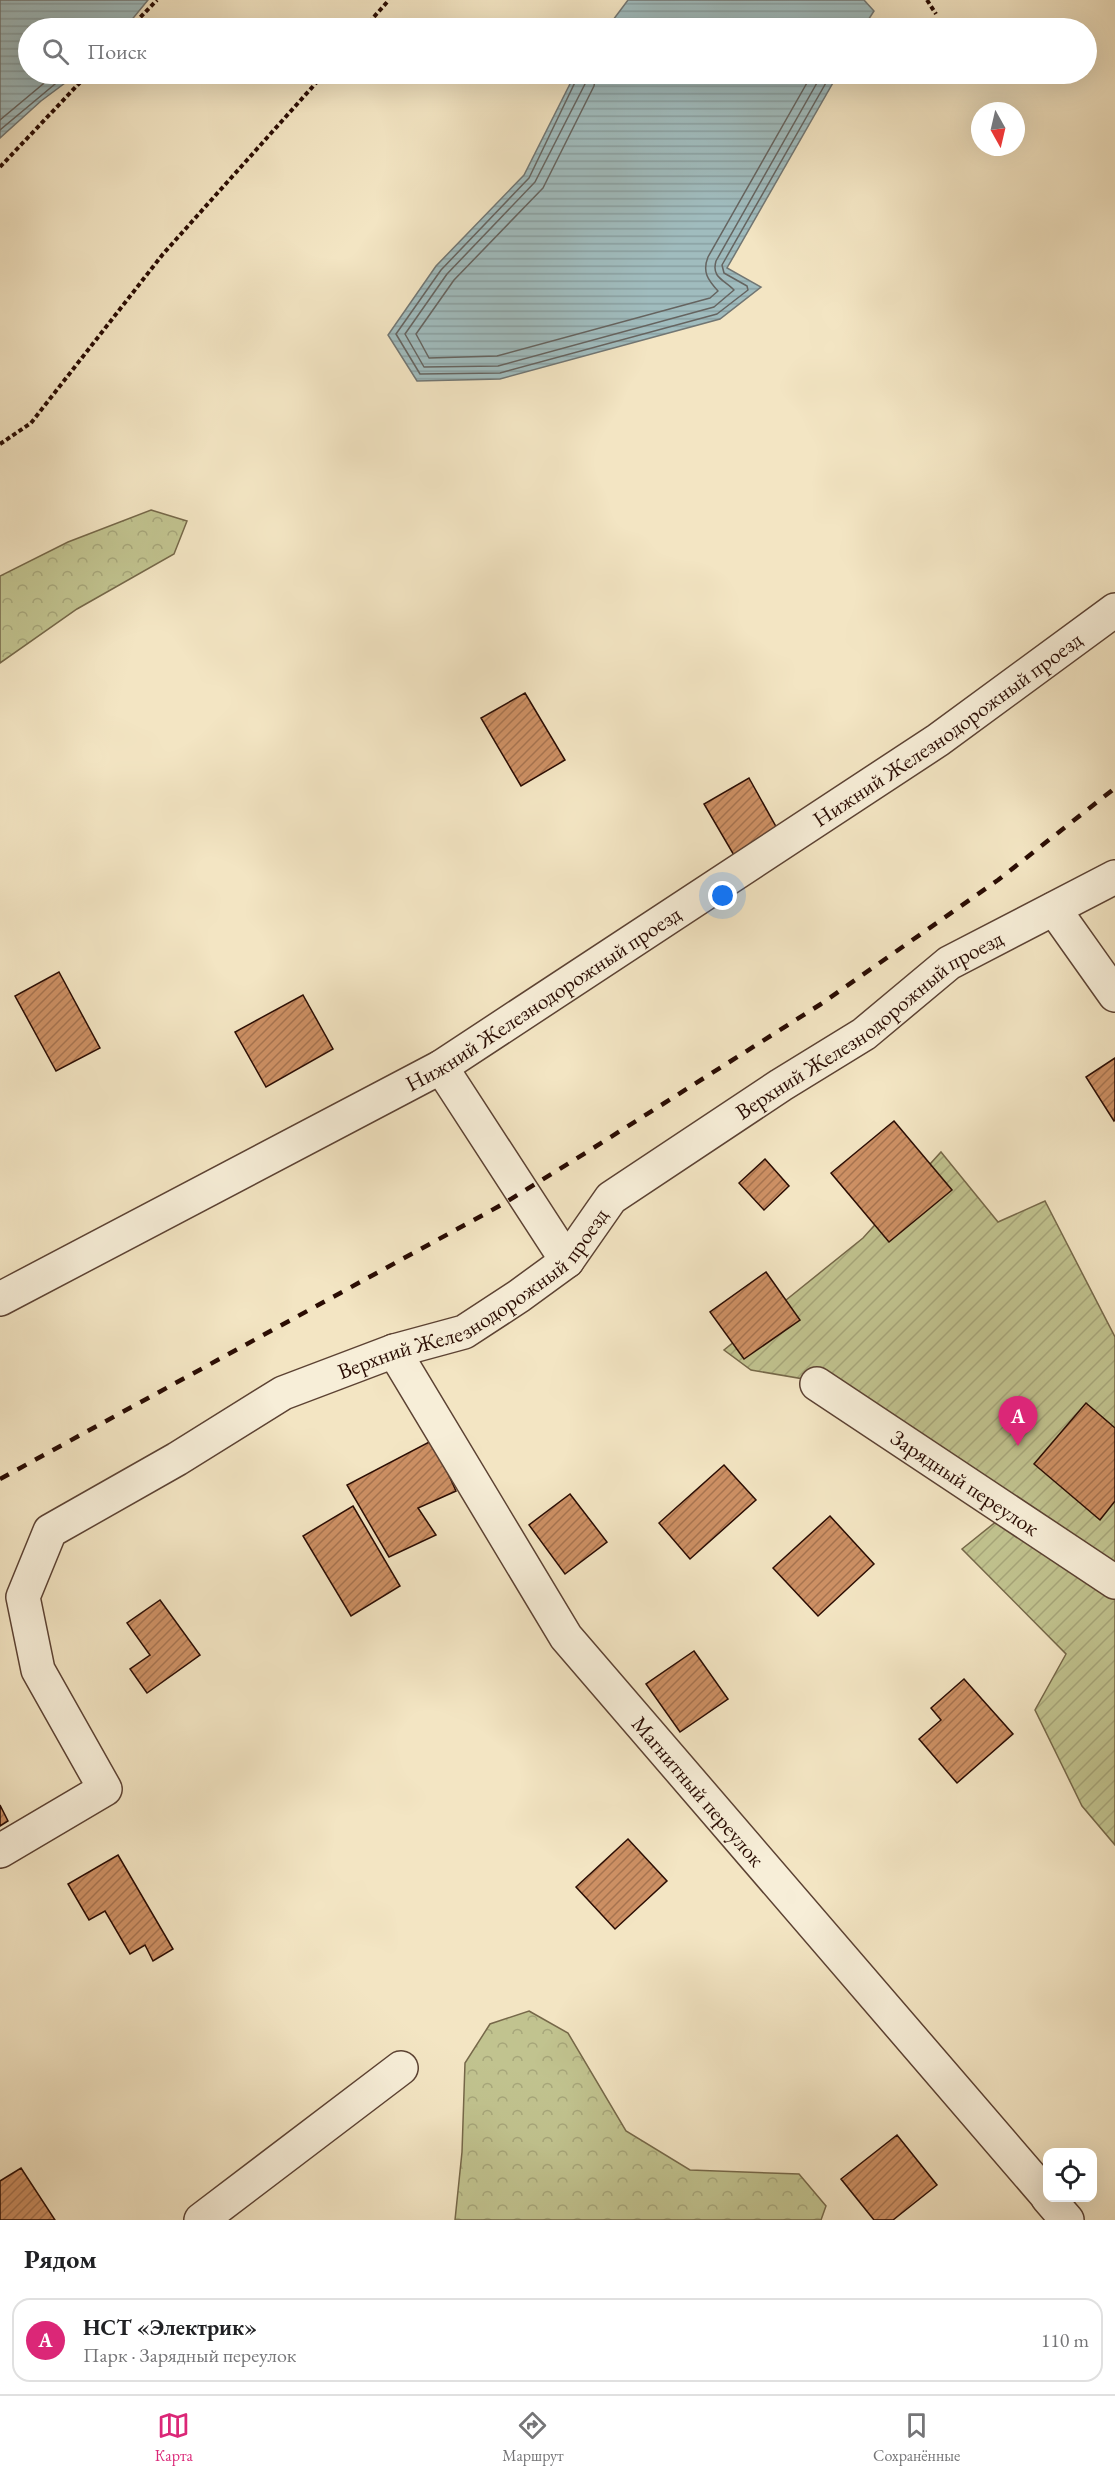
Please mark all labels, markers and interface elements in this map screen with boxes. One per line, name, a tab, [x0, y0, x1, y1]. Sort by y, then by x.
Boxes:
search box	[18, 18, 1097, 84]
icon: search	[39, 35, 72, 68]
text: Поиск	[87, 37, 147, 66]
north arrow	[971, 102, 1025, 156]
street label: Нижний Железнодорожный проезд	[807, 625, 1088, 833]
your location	[708, 881, 737, 910]
street label: Нижний Железнодорожный проезд	[400, 899, 686, 1098]
street label: Верхний Железнодорожный проезд	[730, 923, 1008, 1126]
street label: Верхний Железнодорожный проезд	[333, 1202, 614, 1386]
pin: A	[998, 1396, 1038, 1446]
street label: Зарядный переулок	[885, 1423, 1046, 1543]
street label: Магнитный переулок	[626, 1710, 772, 1873]
map controls	[1043, 2148, 1097, 2202]
button: locate	[1043, 2148, 1097, 2202]
text: Рядом	[24, 2242, 97, 2276]
text: НСТ «Электрик»	[83, 2313, 257, 2342]
text: A	[38, 2327, 53, 2353]
text: 110 m	[1041, 2327, 1089, 2353]
text: Парк · Зарядный переулок	[83, 2342, 296, 2368]
tab: Карта	[155, 2409, 193, 2466]
tab: Маршрут	[502, 2409, 564, 2466]
tab: Сохранённые	[873, 2409, 960, 2466]

